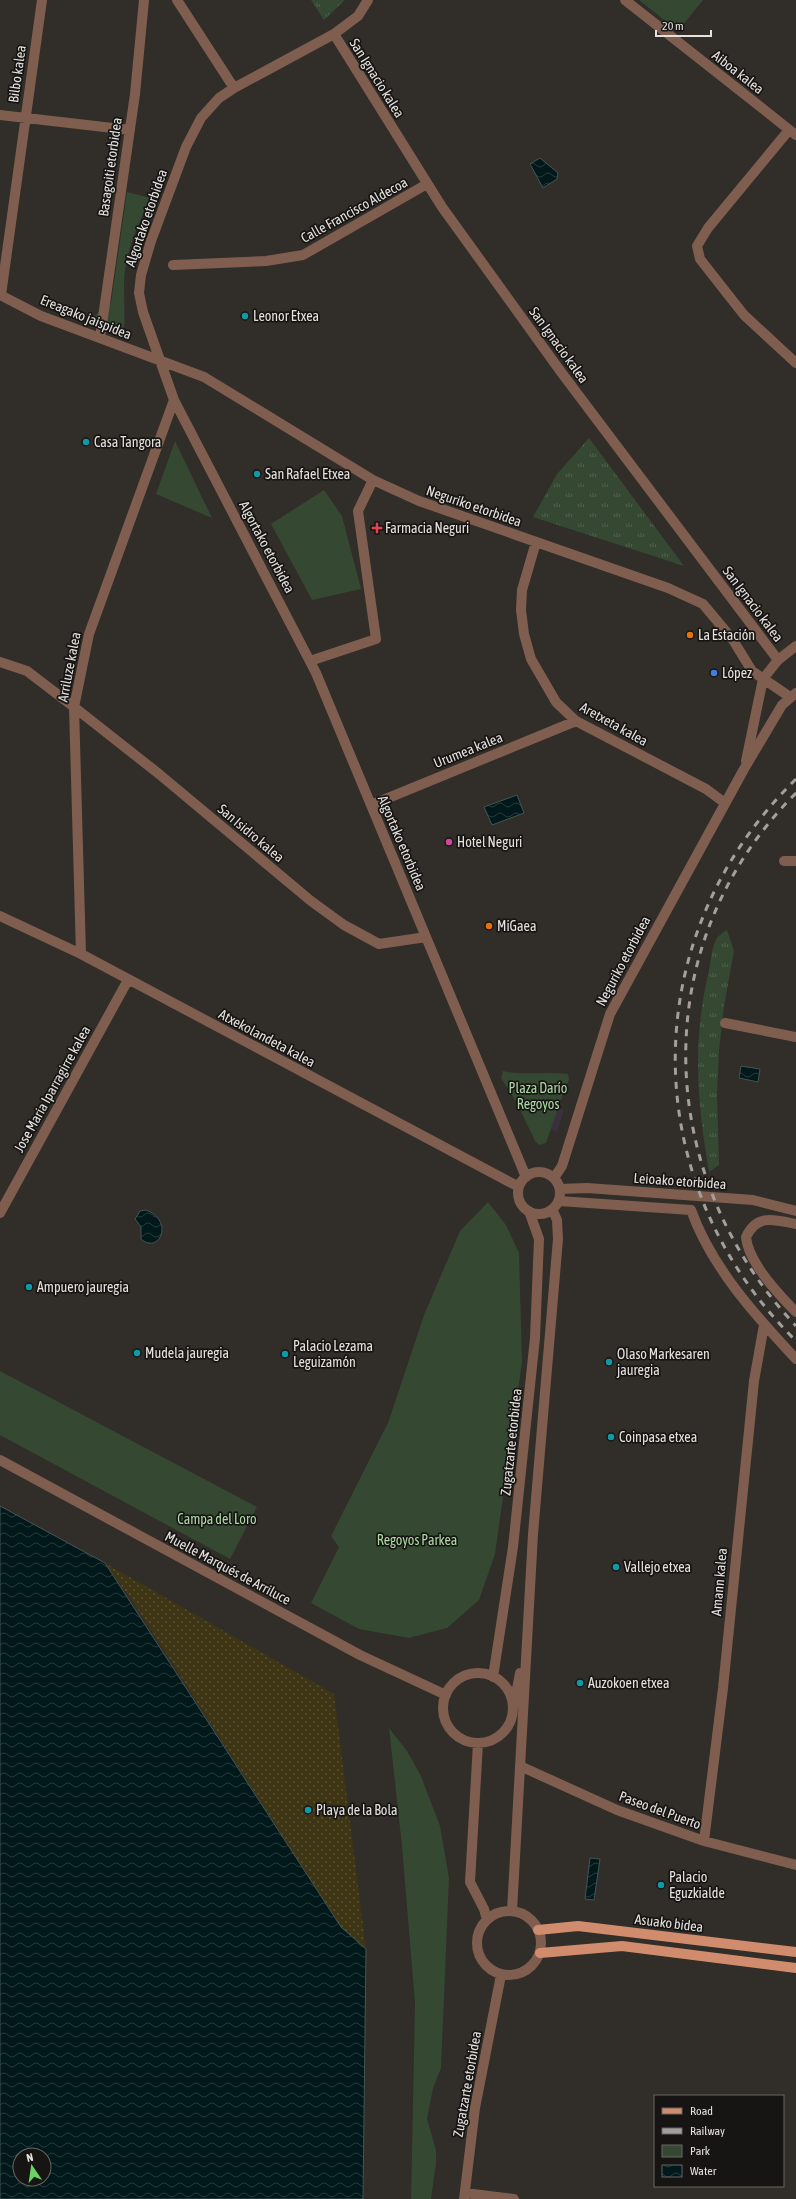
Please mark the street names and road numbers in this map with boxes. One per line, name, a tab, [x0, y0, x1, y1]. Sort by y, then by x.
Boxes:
street label: San Ignacio kalea	[346, 36, 408, 120]
street label: Bilbo kalea	[5, 44, 29, 104]
street label: Aiboa kalea	[709, 47, 767, 97]
street label: Basagoiti etorbidea	[95, 117, 125, 217]
street label: Algortako etorbidea	[122, 167, 170, 269]
street label: Calle Francisco Aldecoa	[298, 174, 410, 246]
street label: Ereagako jaispidea	[38, 291, 134, 343]
street label: San Ignacio kalea	[526, 304, 592, 386]
street label: Neguriko etorbidea	[424, 482, 524, 530]
street label: Algortako etorbidea	[236, 498, 298, 596]
street label: San Ignacio kalea	[720, 563, 786, 645]
street label: Arriluze kalea	[54, 631, 84, 703]
street label: Aretxeta kalea	[577, 699, 651, 749]
street label: Urumea kalea	[431, 729, 505, 771]
street label: Algortako etorbidea	[375, 793, 429, 893]
street label: San Isidro kalea	[215, 801, 287, 865]
street label: Neguriko etorbidea	[593, 913, 653, 1009]
street label: Atxekolandeta kalea	[216, 1006, 318, 1070]
street label: Jose Maria Iparragirre kalea	[11, 1023, 93, 1155]
street label: Leioako etorbidea	[633, 1170, 727, 1192]
street label: Zugatzarte etorbidea	[497, 1388, 525, 1496]
street label: Muelle Marqués de Arriluce	[162, 1528, 294, 1608]
street label: Amann kalea	[708, 1547, 730, 1617]
street label: Paseo del Puerto	[617, 1788, 703, 1832]
street label: Asuako bidea	[634, 1911, 704, 1935]
street label: Zugatzarte etorbidea	[450, 2030, 484, 2138]

